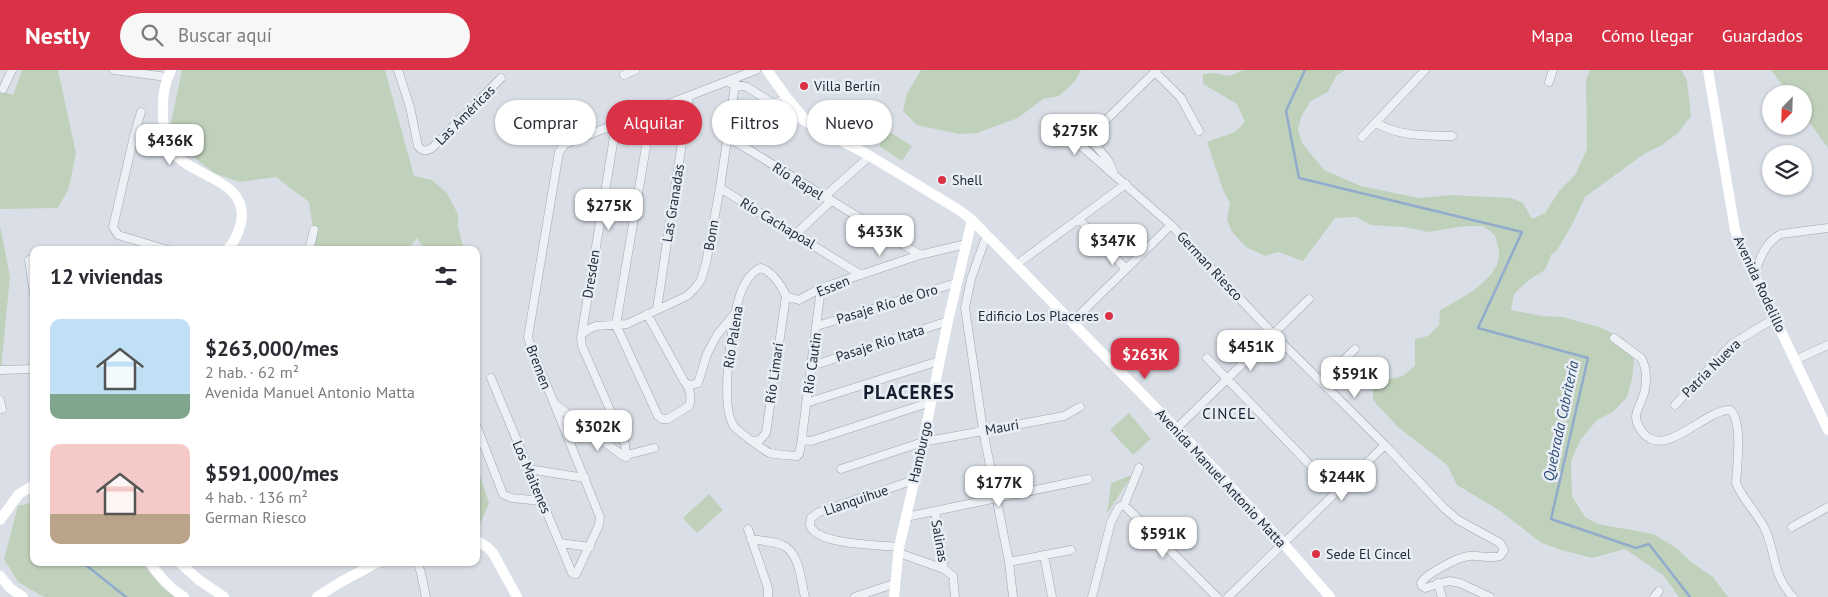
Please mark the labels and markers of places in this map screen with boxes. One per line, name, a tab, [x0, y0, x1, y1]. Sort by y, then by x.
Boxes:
place label: Villa Berlín	[813, 77, 880, 95]
marker: Villa Berlín	[798, 80, 810, 92]
pin: $275K	[1040, 114, 1110, 156]
pin: $436K	[135, 124, 205, 166]
place label: Shell	[952, 171, 982, 189]
marker: Shell	[936, 174, 948, 186]
pin: $275K	[574, 189, 644, 231]
pin: $433K	[845, 214, 915, 257]
pin: $347K	[1078, 224, 1148, 266]
place label: Edificio Los Placeres	[978, 307, 1099, 325]
marker: Edificio Los Placeres	[1103, 310, 1115, 322]
pin: $451K	[1216, 330, 1286, 372]
pin: $263K	[1110, 338, 1180, 380]
pin: $591K	[1320, 356, 1390, 399]
pin: $302K	[563, 410, 633, 452]
pin: $244K	[1307, 460, 1377, 502]
pin: $177K	[964, 466, 1034, 508]
pin: $591K	[1128, 516, 1198, 559]
place label: Sede El Cincel	[1326, 545, 1411, 563]
marker: Sede El Cincel	[1310, 548, 1322, 560]

